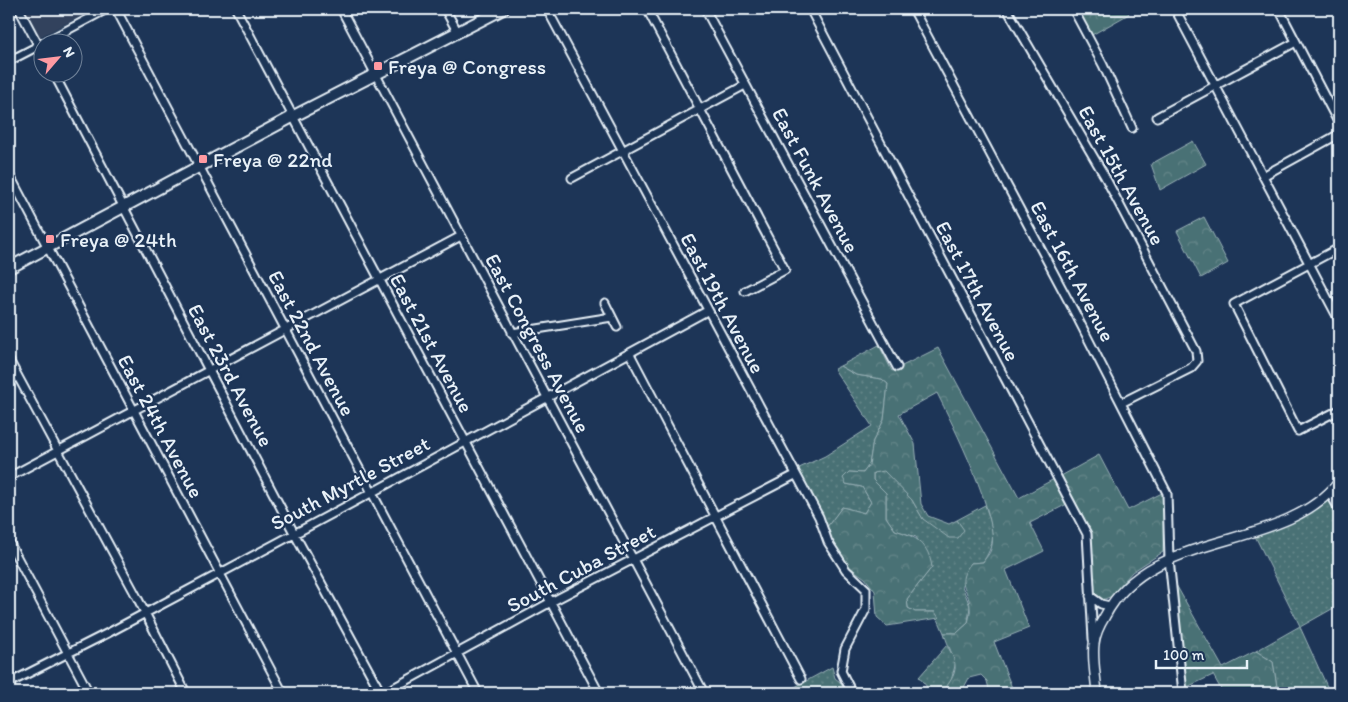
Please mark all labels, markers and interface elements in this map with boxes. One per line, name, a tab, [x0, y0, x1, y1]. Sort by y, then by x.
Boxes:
north arrow	[32, 32, 82, 82]
text: N	[59, 44, 79, 60]
place label: Freya @ Congress	[388, 54, 546, 79]
marker: Freya @ Congress	[372, 60, 384, 72]
street label: East 15th Avenue	[1073, 101, 1171, 249]
street label: East Funk Avenue	[767, 103, 865, 257]
place label: Freya @ 22nd	[213, 147, 333, 172]
marker: Freya @ 22nd	[197, 153, 209, 165]
street label: East 16th Avenue	[1025, 196, 1121, 346]
street label: East 17th Avenue	[931, 217, 1025, 365]
place label: Freya @ 24th	[60, 227, 177, 252]
street label: East 19th Avenue	[675, 228, 771, 378]
marker: Freya @ 24th	[44, 233, 56, 245]
street label: East Congress Avenue	[480, 249, 596, 437]
street label: East 22nd Avenue	[263, 266, 361, 420]
street label: East 21st Avenue	[385, 269, 479, 417]
street label: East 23rd Avenue	[183, 299, 279, 451]
street label: East 24th Avenue	[113, 350, 209, 502]
street label: South Myrtle Street	[266, 430, 434, 536]
street label: South Cuba Street	[502, 518, 660, 618]
scale bar	[1156, 637, 1247, 669]
text: 100 m	[1163, 646, 1205, 664]

